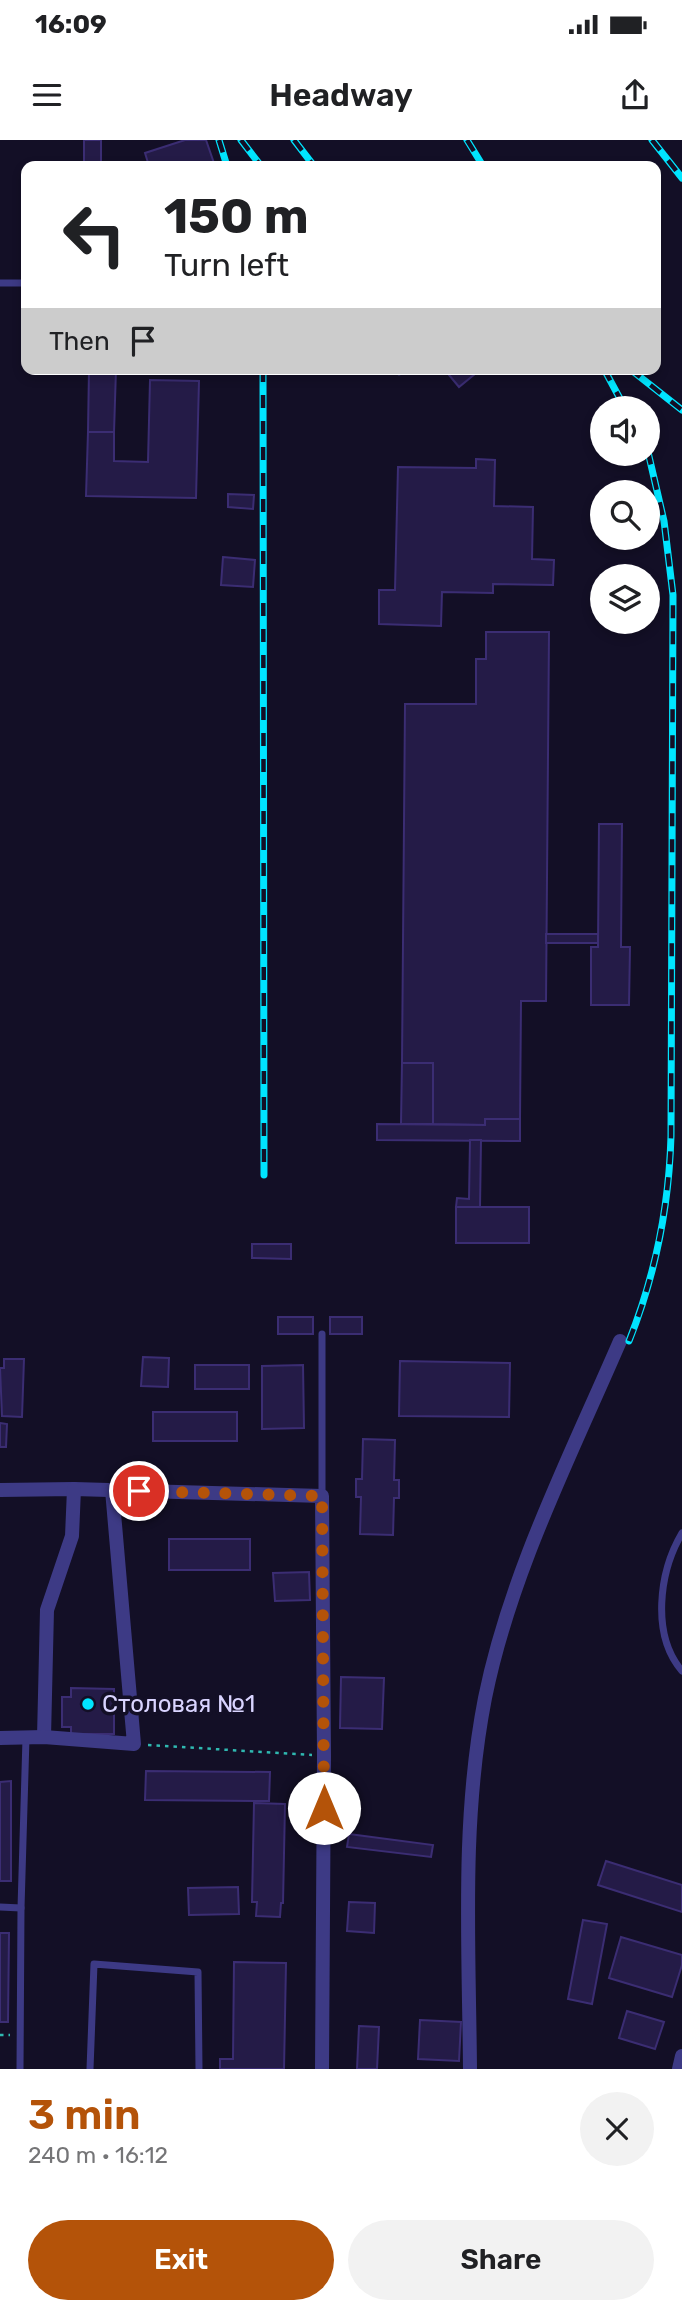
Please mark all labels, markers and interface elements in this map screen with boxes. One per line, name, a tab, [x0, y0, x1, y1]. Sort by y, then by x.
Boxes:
text: 16:09	[35, 9, 107, 40]
icon: menu	[28, 76, 66, 114]
text: Headway	[269, 76, 413, 114]
icon: share	[616, 76, 654, 114]
text: 150 m	[164, 187, 309, 245]
icon: left	[49, 189, 140, 280]
text: Turn left	[164, 246, 289, 284]
icon: arrive	[124, 322, 162, 360]
text: Then	[49, 326, 110, 357]
map controls	[590, 396, 660, 634]
button: sound	[590, 396, 660, 466]
button: search	[590, 480, 660, 550]
button: layers	[590, 564, 660, 634]
pin	[109, 1461, 169, 1521]
icon: arrive	[120, 1472, 158, 1510]
place label: Столовая №1	[102, 1690, 255, 1718]
marker: Столовая №1	[80, 1696, 96, 1712]
position arrow	[287, 1771, 361, 1845]
text: 3 min	[28, 2090, 141, 2140]
button: close	[580, 2092, 654, 2166]
text: 240 m · 16:12	[28, 2141, 168, 2169]
button: Exit	[28, 2220, 334, 2300]
button: Share	[348, 2220, 654, 2300]

